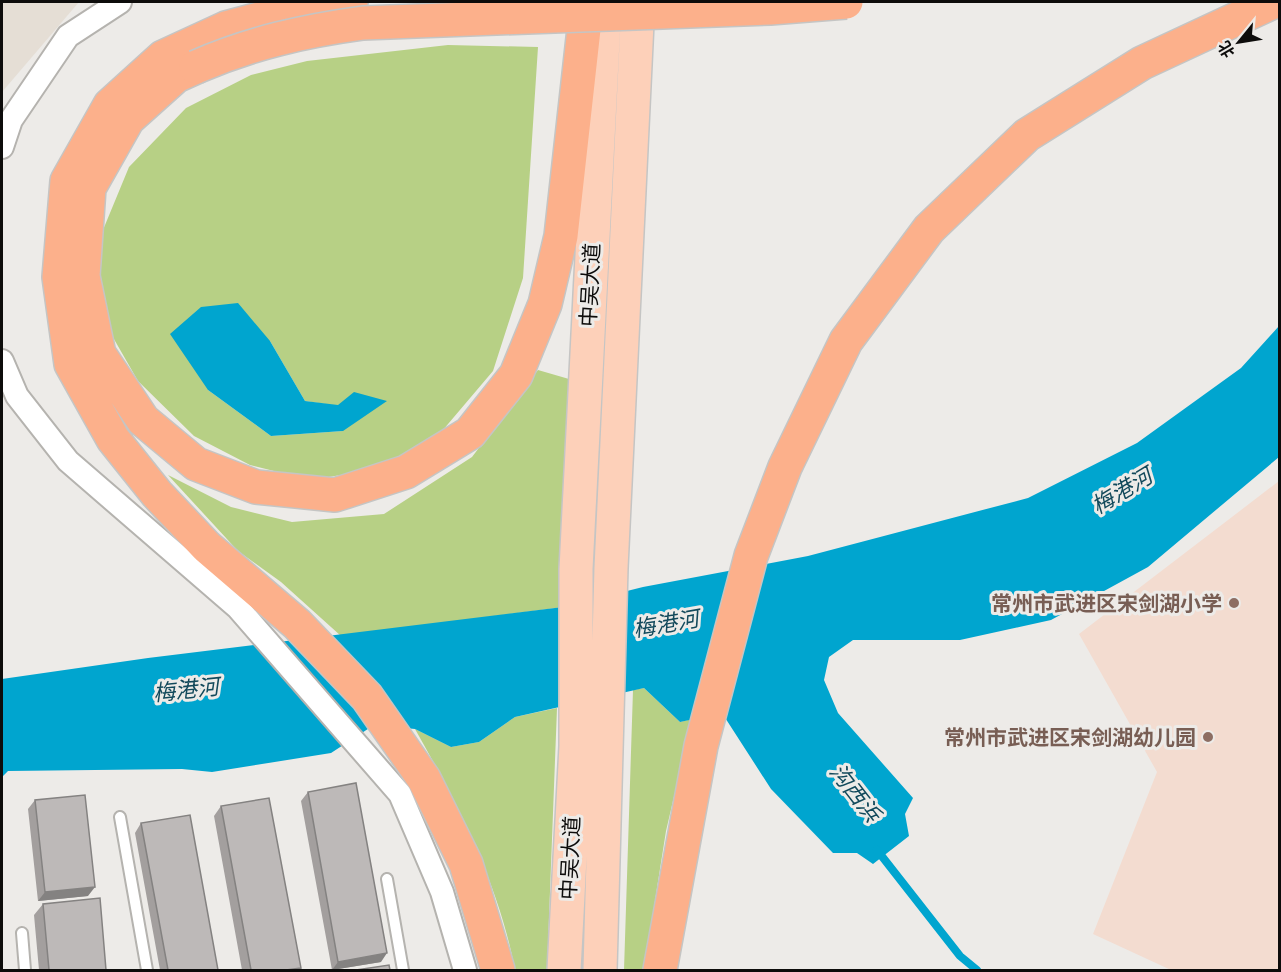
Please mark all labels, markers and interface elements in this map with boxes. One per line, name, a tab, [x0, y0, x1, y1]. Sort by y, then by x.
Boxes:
north arrow	[1209, 12, 1269, 72]
text: 北	[1214, 38, 1239, 61]
street label: 中吴大道	[575, 242, 605, 328]
water label: 梅港河	[1087, 460, 1161, 520]
place label: 常州市武进区宋剑湖小学	[991, 591, 1222, 616]
marker: 常州市武进区宋剑湖小学	[1227, 596, 1241, 610]
water label: 梅港河	[631, 604, 705, 643]
water label: 梅港河	[152, 673, 224, 707]
place label: 常州市武进区宋剑湖幼儿园	[944, 725, 1196, 750]
marker: 常州市武进区宋剑湖幼儿园	[1201, 730, 1215, 744]
water label: 沟西浜	[824, 759, 887, 829]
street label: 中吴大道	[555, 815, 585, 901]

